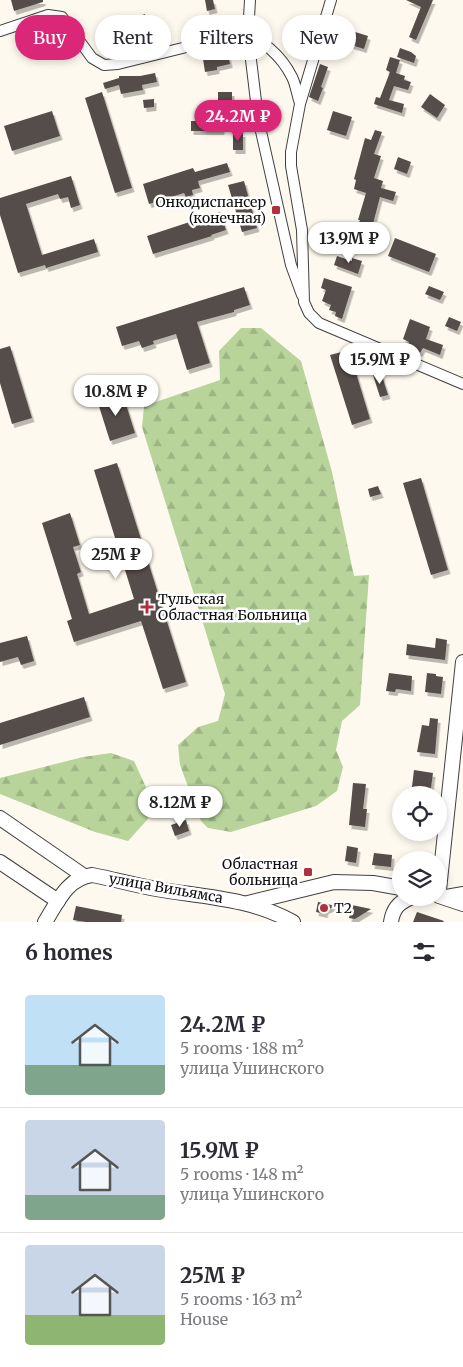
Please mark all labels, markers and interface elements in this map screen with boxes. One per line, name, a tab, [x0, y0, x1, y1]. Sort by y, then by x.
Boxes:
chip: Buy	[15, 15, 85, 60]
chip: Rent	[95, 15, 171, 60]
chip: Filters	[181, 15, 272, 60]
chip: New	[282, 15, 356, 60]
pin: 24.2M ₽	[192, 100, 284, 142]
text: 24.2M ₽	[205, 106, 271, 126]
place label: Онкодиспансер (конечная)	[155, 193, 266, 227]
marker: Онкодиспансер (конечная)	[270, 204, 282, 216]
pin: 13.9M ₽	[303, 222, 395, 264]
text: 13.9M ₽	[319, 228, 379, 248]
pin: 15.9M ₽	[334, 342, 426, 385]
text: 15.9M ₽	[350, 349, 410, 369]
pin: 10.8M ₽	[70, 374, 162, 417]
text: 10.8M ₽	[85, 381, 147, 401]
pin: 25M ₽	[81, 538, 151, 580]
text: 25M ₽	[91, 544, 141, 564]
place label: Тульская Областная Больница	[158, 590, 308, 624]
marker: Тульская Областная Больница	[140, 600, 154, 614]
pin: 8.12M ₽	[134, 786, 226, 828]
map controls	[392, 786, 447, 906]
button: locate	[392, 786, 447, 841]
text: 8.12M ₽	[149, 792, 211, 812]
button: layers	[392, 851, 447, 906]
place label: Областная больница	[222, 855, 298, 889]
marker: Областная больница	[302, 866, 314, 878]
street label: улица Вильямса	[108, 869, 225, 907]
place label: T2	[334, 899, 352, 917]
marker: T2	[318, 902, 330, 914]
icon: filters	[410, 938, 438, 966]
text: 6 homes	[25, 939, 113, 966]
text: 24.2M ₽	[180, 1011, 265, 1038]
icon: home	[65, 1015, 125, 1075]
text: 5 rooms · 188 m²	[180, 1038, 304, 1058]
text: улица Ушинского	[180, 1058, 324, 1078]
text: 15.9M ₽	[180, 1137, 259, 1164]
icon: home	[65, 1140, 125, 1200]
text: 5 rooms · 148 m²	[180, 1164, 304, 1184]
text: улица Ушинского	[180, 1184, 324, 1204]
text: 25M ₽	[180, 1262, 245, 1289]
icon: home	[65, 1265, 125, 1325]
text: 5 rooms · 163 m²	[180, 1289, 302, 1309]
text: House	[180, 1309, 228, 1329]

